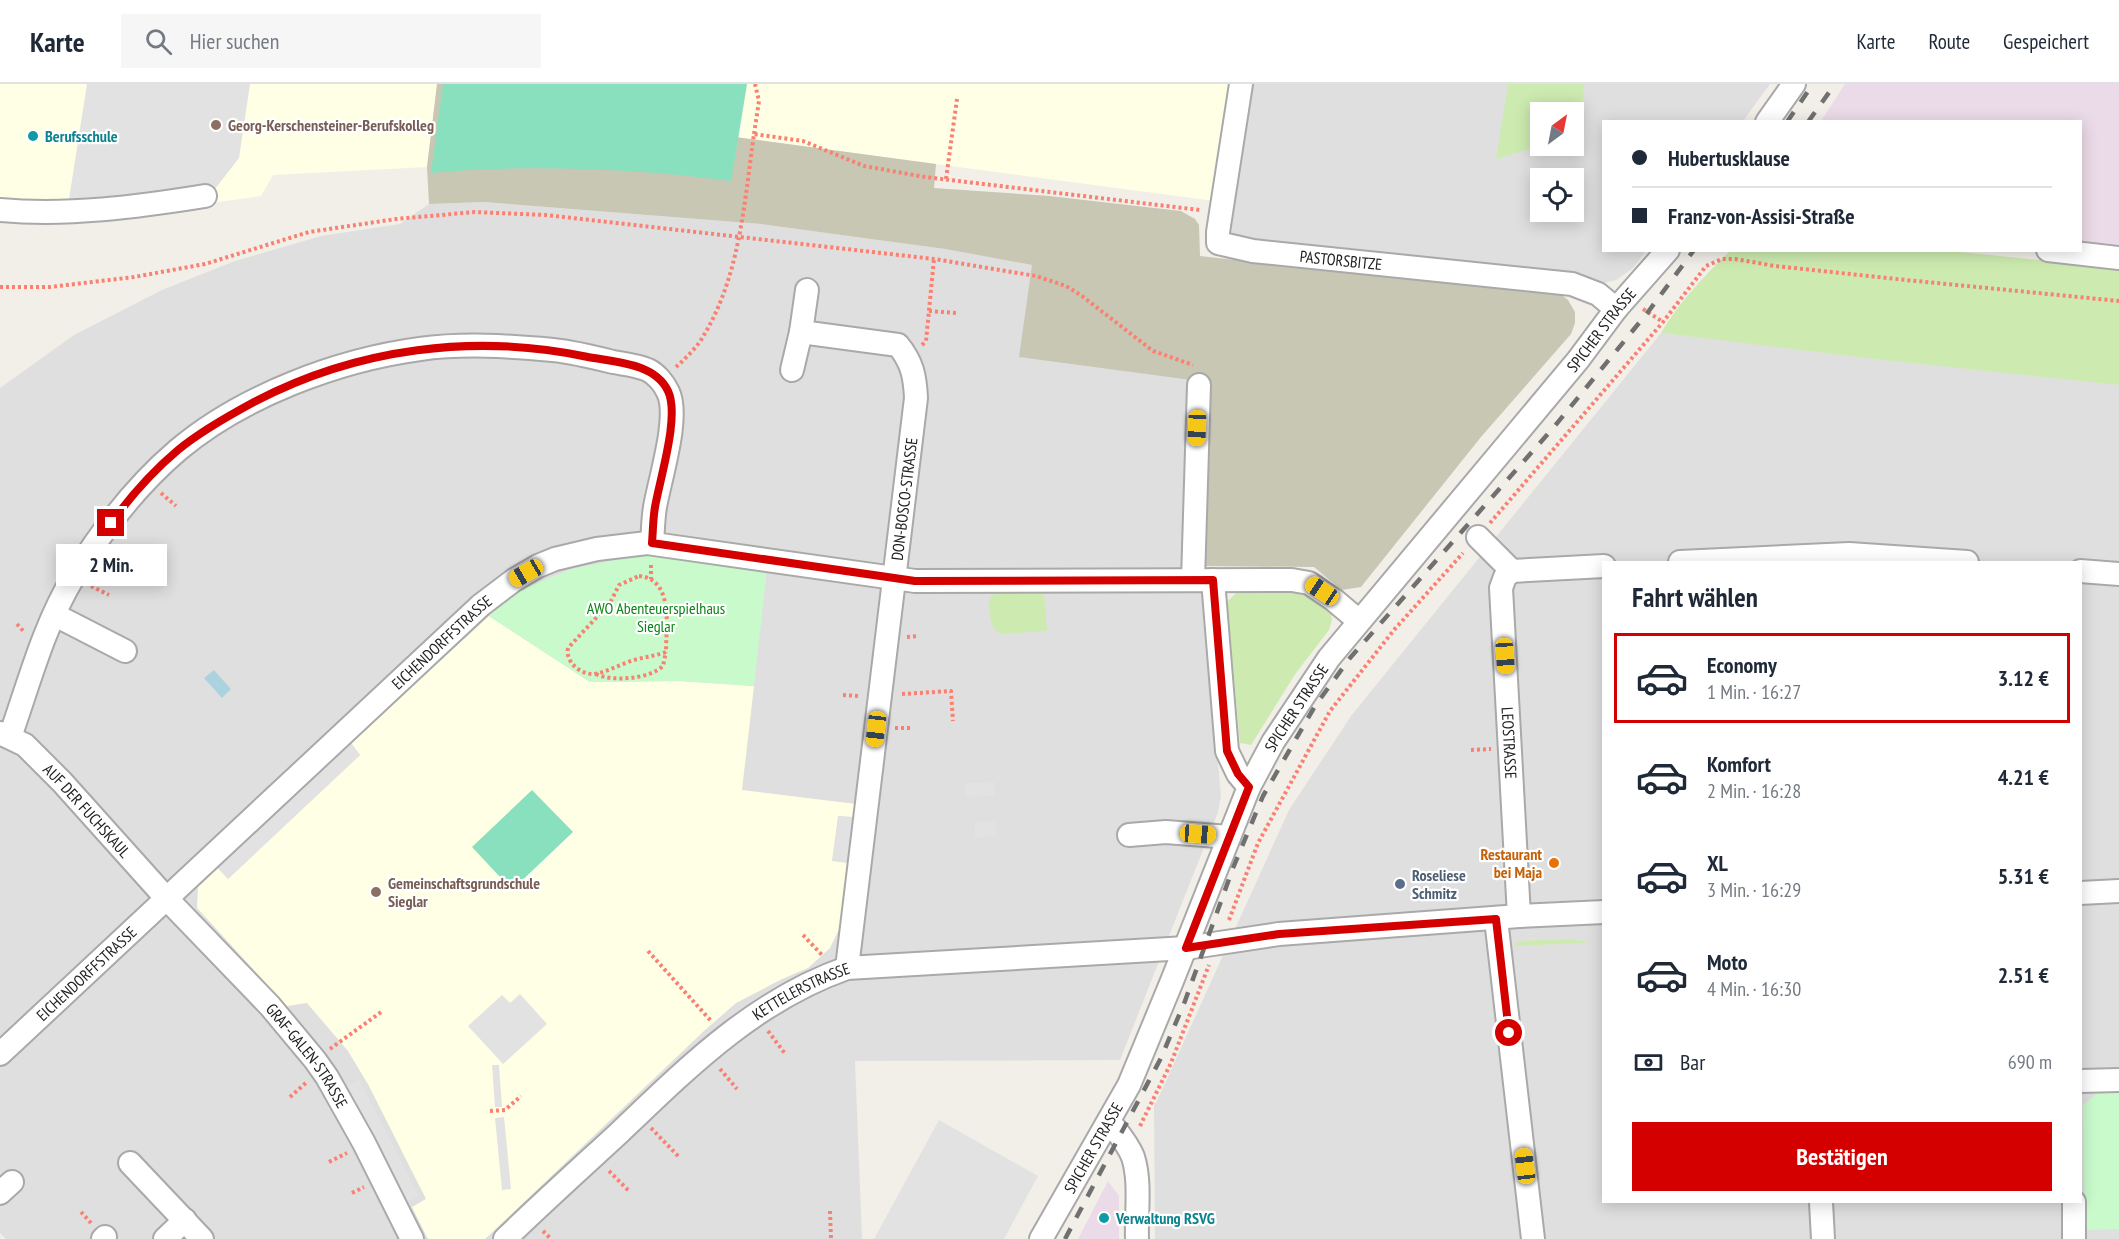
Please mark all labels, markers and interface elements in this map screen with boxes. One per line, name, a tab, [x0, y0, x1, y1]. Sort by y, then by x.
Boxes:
search box	[121, 14, 541, 68]
text: Karte	[30, 23, 85, 60]
icon: search	[142, 25, 175, 58]
text: Hier suchen	[190, 27, 279, 55]
text: Karte	[1857, 28, 1895, 55]
text: Route	[1928, 28, 1970, 55]
text: Gespeichert	[2003, 28, 2089, 55]
north arrow	[1530, 102, 1584, 156]
map controls	[1530, 102, 1584, 222]
place label: Georg-Kerschensteiner-Berufskolleg	[228, 115, 434, 135]
marker: Georg-Kerschensteiner-Berufskolleg	[209, 118, 223, 132]
place label: Berufsschule	[45, 126, 118, 146]
marker: Berufsschule	[26, 129, 40, 143]
text: Hubertusklause	[1668, 144, 1790, 172]
button: locate	[1530, 168, 1584, 222]
text: Franz-von-Assisi-Straße	[1668, 202, 1855, 230]
street label: PASTORSBITZE	[1299, 246, 1383, 274]
street label: SPICHER STRASSE	[1562, 283, 1640, 376]
car	[1187, 410, 1207, 446]
street label: DON-BOSCO-STRASSE	[887, 436, 921, 562]
route end	[97, 509, 124, 536]
callout: 2 Min.	[56, 544, 166, 586]
text: 2 Min.	[89, 552, 134, 578]
car	[506, 556, 546, 590]
car	[1302, 573, 1342, 609]
text: Fahrt wählen	[1632, 580, 1758, 614]
street label: EICHENDORFFSTRASSE	[387, 590, 496, 693]
park label: AWO Abenteuerspielhaus Sieglar	[587, 598, 725, 636]
car	[1495, 637, 1515, 675]
icon: car	[1635, 651, 1689, 705]
text: Economy	[1707, 651, 1777, 679]
street label: SPICHER STRASSE	[1260, 660, 1332, 755]
text: 3.12 €	[1998, 664, 2049, 692]
text: 1 Min. · 16:27	[1707, 679, 1801, 705]
street label: LEOSTRASSE	[1498, 706, 1521, 779]
car	[865, 710, 887, 748]
icon: car	[1635, 750, 1689, 804]
text: Komfort	[1707, 750, 1771, 778]
street label: AUF DER FUCHSKAUL	[39, 759, 135, 862]
text: 4.21 €	[1998, 763, 2049, 791]
text: 2 Min. · 16:28	[1707, 778, 1801, 804]
car	[1179, 824, 1217, 844]
place label: Restaurant bei Maja	[1481, 844, 1542, 882]
icon: car	[1635, 849, 1689, 903]
text: XL	[1707, 849, 1728, 877]
marker: Restaurant bei Maja	[1547, 856, 1561, 870]
text: 5.31 €	[1998, 862, 2049, 890]
place label: Roseliese Schmitz	[1412, 865, 1466, 903]
place label: Gemeinschaftsgrundschule Sieglar	[388, 873, 540, 911]
marker: Roseliese Schmitz	[1393, 877, 1407, 891]
text: 3 Min. · 16:29	[1707, 877, 1801, 903]
marker: Gemeinschaftsgrundschule Sieglar	[369, 885, 383, 899]
street label: EICHENDORFFSTRASSE	[32, 922, 141, 1025]
icon: car	[1635, 948, 1689, 1002]
text: Moto	[1707, 948, 1748, 976]
street label: KETTELERSTRASSE	[748, 958, 852, 1024]
text: 2.51 €	[1998, 961, 2049, 989]
text: 4 Min. · 16:30	[1707, 976, 1801, 1002]
street label: GRAF-GALEN-STRASSE	[262, 999, 352, 1112]
route start	[1495, 1019, 1522, 1046]
icon: cash	[1632, 1046, 1665, 1079]
text: Bar	[1680, 1048, 1705, 1076]
text: 690 m	[2008, 1049, 2052, 1075]
street label: SPICHER STRASSE	[1059, 1099, 1127, 1197]
button: Bestätigen	[1632, 1122, 2052, 1191]
car	[1514, 1147, 1536, 1185]
place label: Verwaltung RSVG	[1115, 1208, 1215, 1228]
marker: Verwaltung RSVG	[1097, 1211, 1111, 1225]

